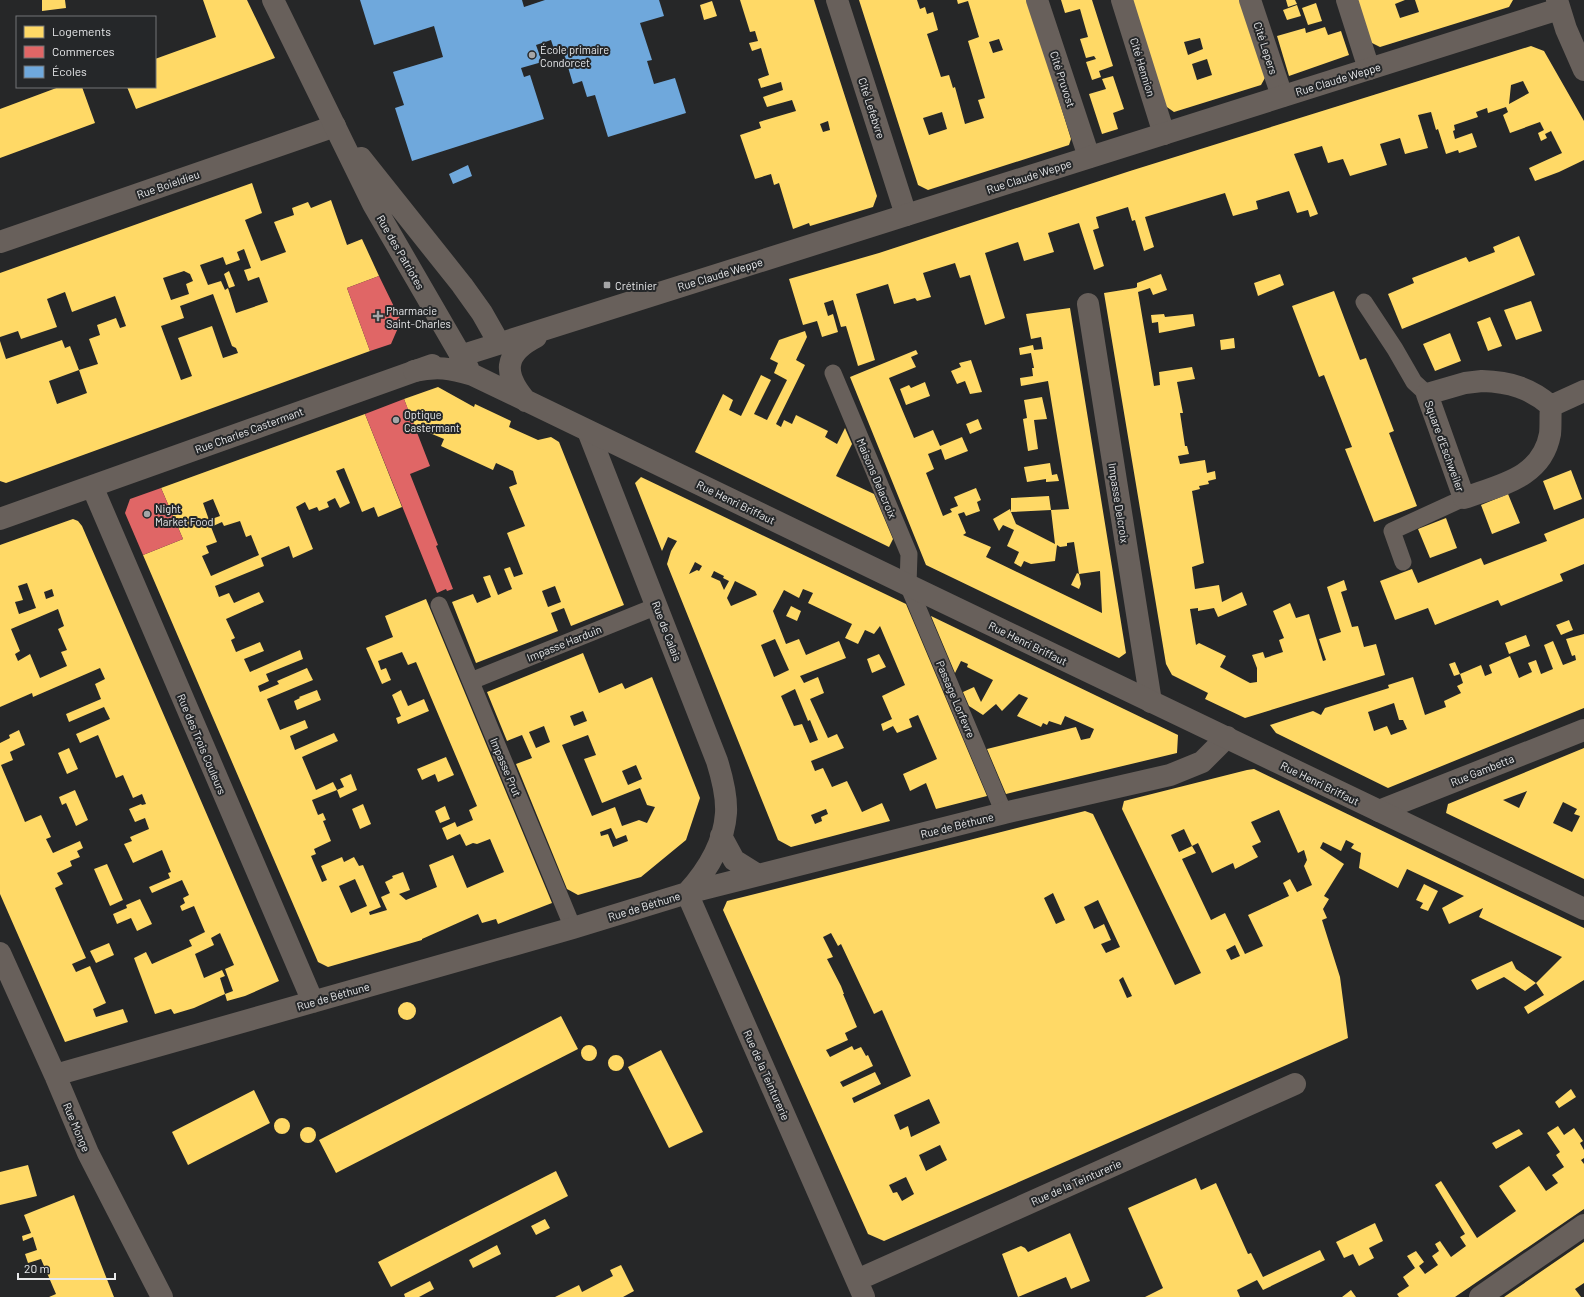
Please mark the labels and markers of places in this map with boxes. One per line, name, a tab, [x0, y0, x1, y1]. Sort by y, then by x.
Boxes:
place label: École primaire Condorcet	[540, 43, 609, 69]
marker: École primaire Condorcet	[527, 50, 537, 60]
place label: Crétinier	[615, 279, 657, 292]
marker: Crétinier	[602, 280, 612, 290]
place label: Pharmacie Saint-Charles	[386, 304, 451, 330]
marker: Pharmacie Saint-Charles	[373, 311, 383, 321]
place label: Optique Castermant	[404, 408, 460, 434]
marker: Optique Castermant	[391, 415, 401, 425]
place label: Night Market Food	[155, 502, 214, 528]
marker: Night Market Food	[142, 509, 152, 519]

